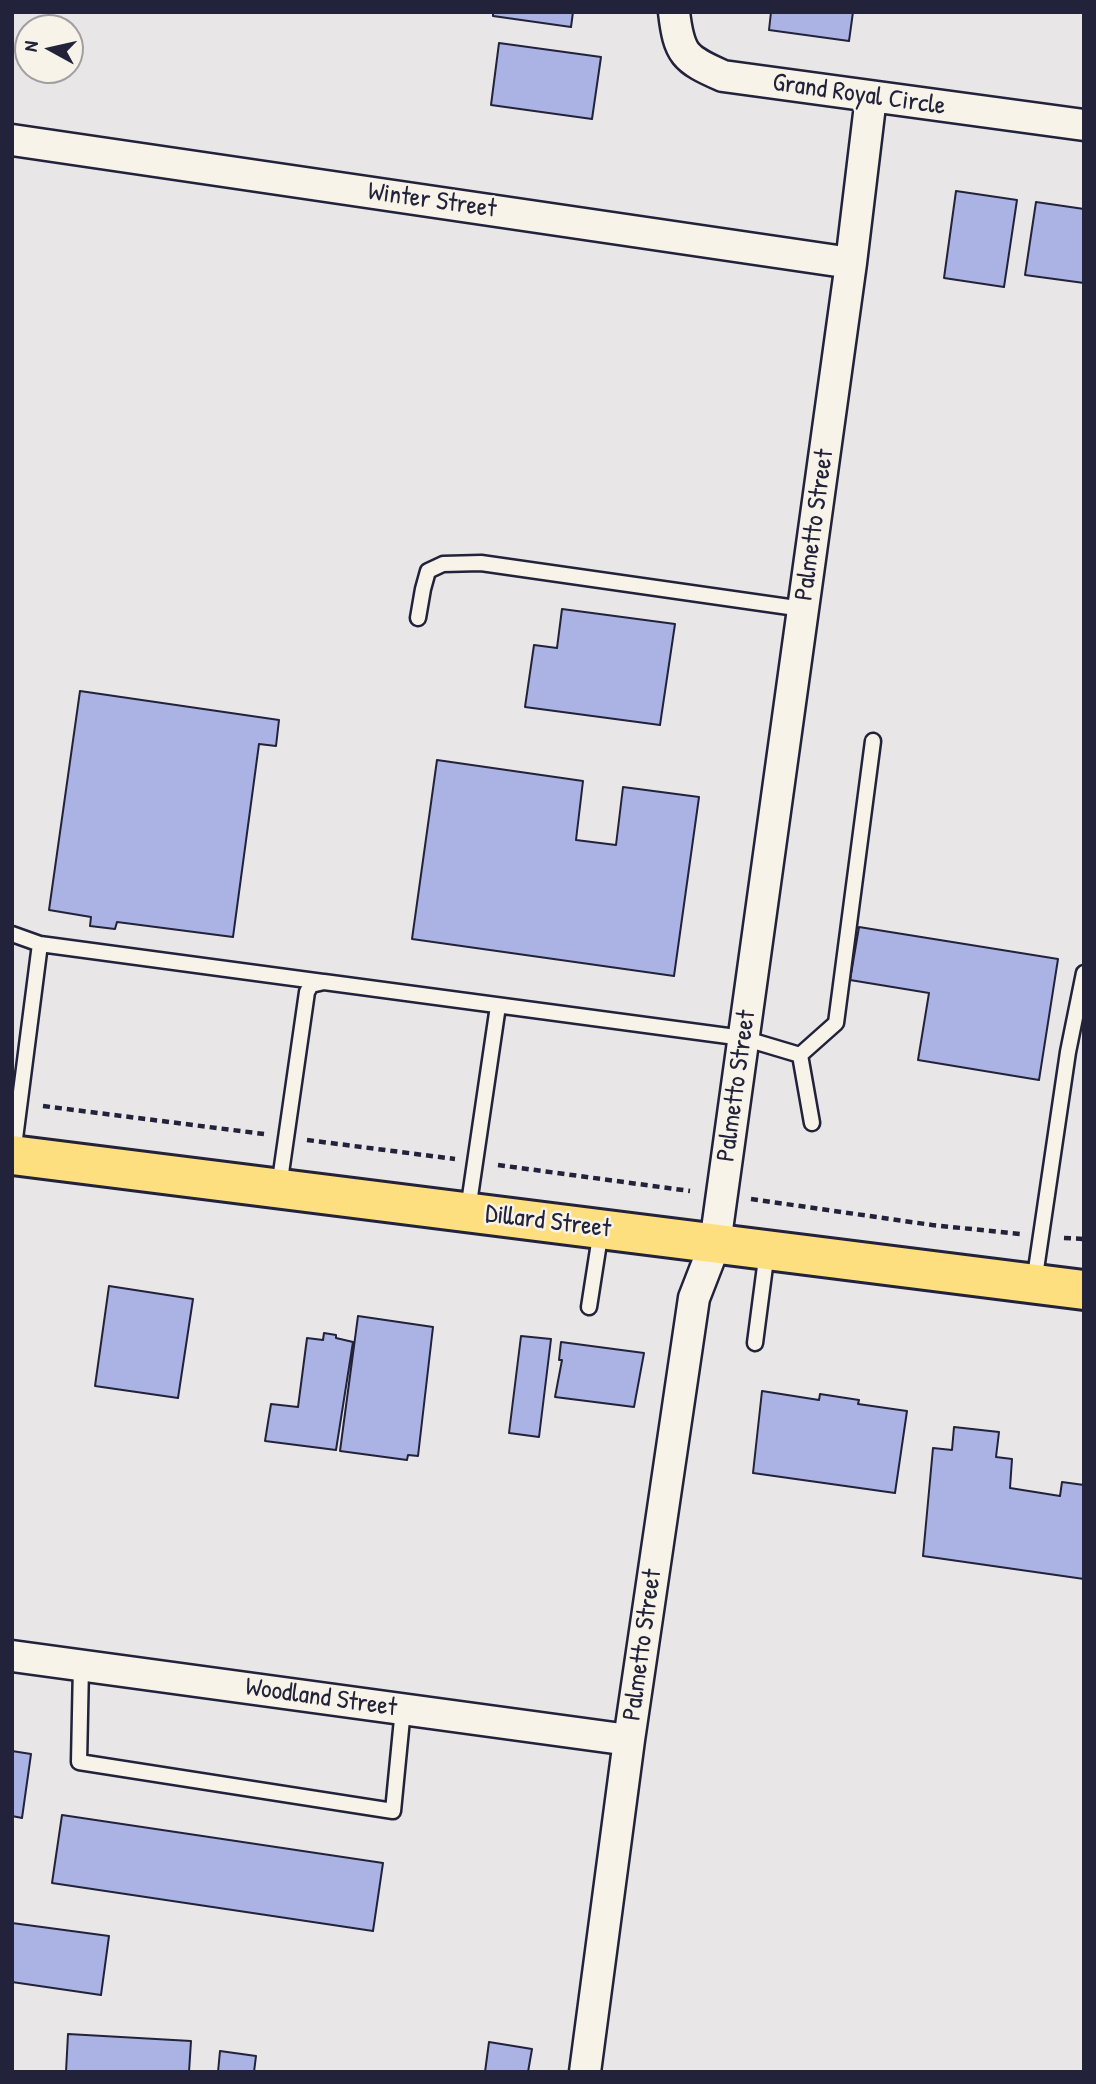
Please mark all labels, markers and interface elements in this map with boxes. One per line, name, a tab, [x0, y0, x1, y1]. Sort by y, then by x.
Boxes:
north arrow	[14, 14, 84, 84]
text: N	[17, 40, 44, 53]
street label: Grand Royal Circle	[770, 67, 948, 123]
street label: Winter Street	[366, 177, 498, 225]
street label: Palmetto Street	[789, 447, 841, 603]
street label: Palmetto Street	[711, 1008, 763, 1164]
street label: Dillard Street	[483, 1199, 613, 1245]
street label: Palmetto Street	[617, 1567, 669, 1723]
street label: Woodland Street	[243, 1672, 399, 1724]

